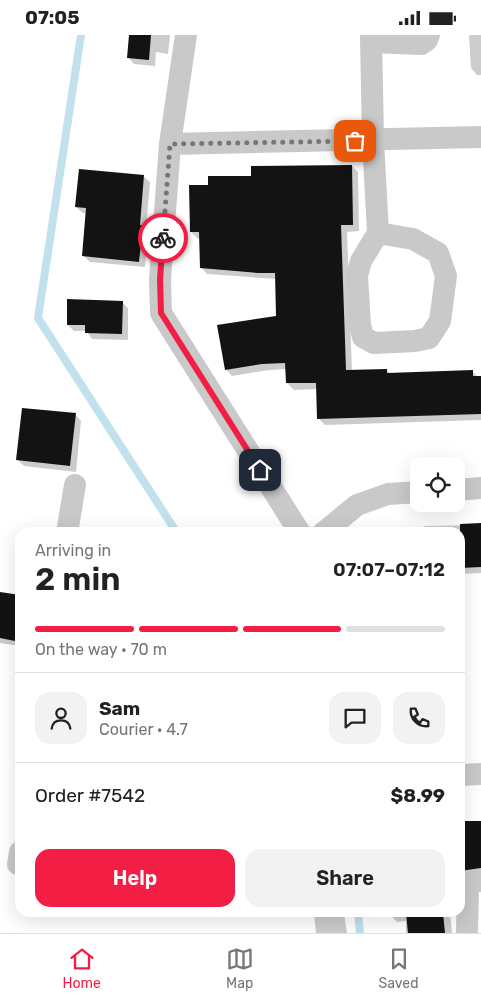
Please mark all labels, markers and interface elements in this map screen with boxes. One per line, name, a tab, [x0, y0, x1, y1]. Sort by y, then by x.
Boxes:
text: 07:05	[25, 6, 80, 29]
pin	[334, 120, 376, 162]
icon: bag	[341, 127, 369, 155]
courier	[138, 213, 188, 263]
icon: bike	[149, 224, 177, 252]
pin	[239, 449, 281, 491]
icon: home	[246, 456, 274, 484]
map controls	[410, 457, 465, 512]
button: locate	[410, 457, 465, 512]
text: Arriving in	[35, 541, 111, 560]
text: 07:07–07:12	[333, 558, 445, 581]
text: 2 min	[35, 560, 120, 598]
text: On the way · 70 m	[35, 640, 167, 659]
button: person	[35, 692, 87, 744]
button: chat	[329, 692, 381, 744]
button: phone	[393, 692, 445, 744]
text: Sam	[99, 697, 140, 720]
text: Courier · 4.7	[99, 720, 188, 739]
text: Order #7542	[35, 784, 145, 807]
text: $8.99	[391, 784, 445, 807]
button: Help	[35, 849, 235, 907]
button: Share	[245, 849, 445, 907]
tab: Home	[62, 945, 101, 992]
tab: Map	[226, 945, 254, 992]
tab: Saved	[379, 945, 419, 992]

